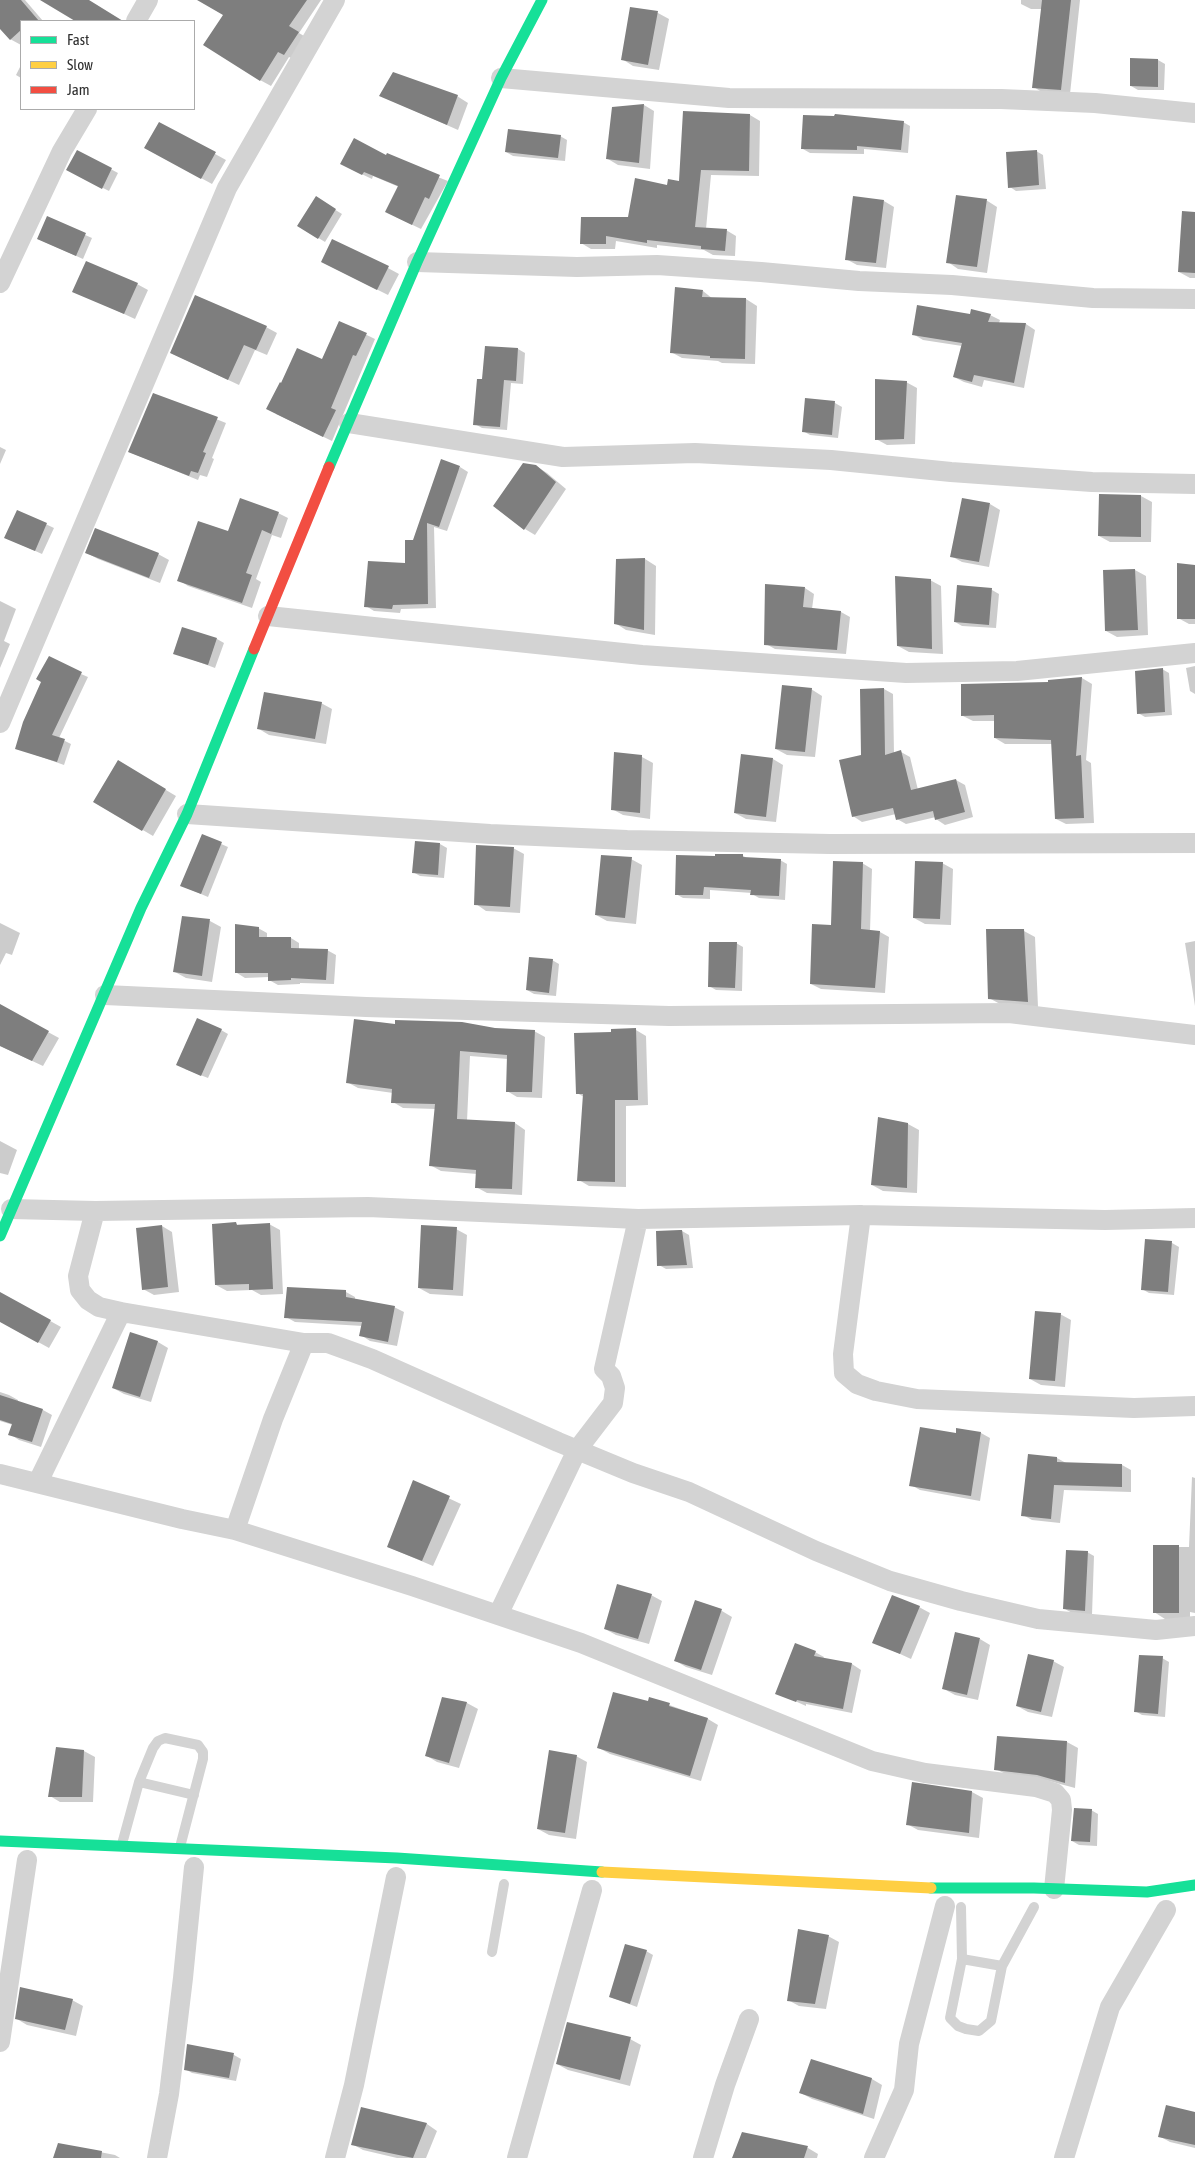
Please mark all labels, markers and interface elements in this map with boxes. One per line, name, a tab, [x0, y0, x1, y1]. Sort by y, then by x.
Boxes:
legend	[20, 20, 195, 110]
text: Fast	[67, 31, 89, 48]
text: Slow	[67, 56, 93, 73]
text: Jam	[67, 81, 90, 98]

